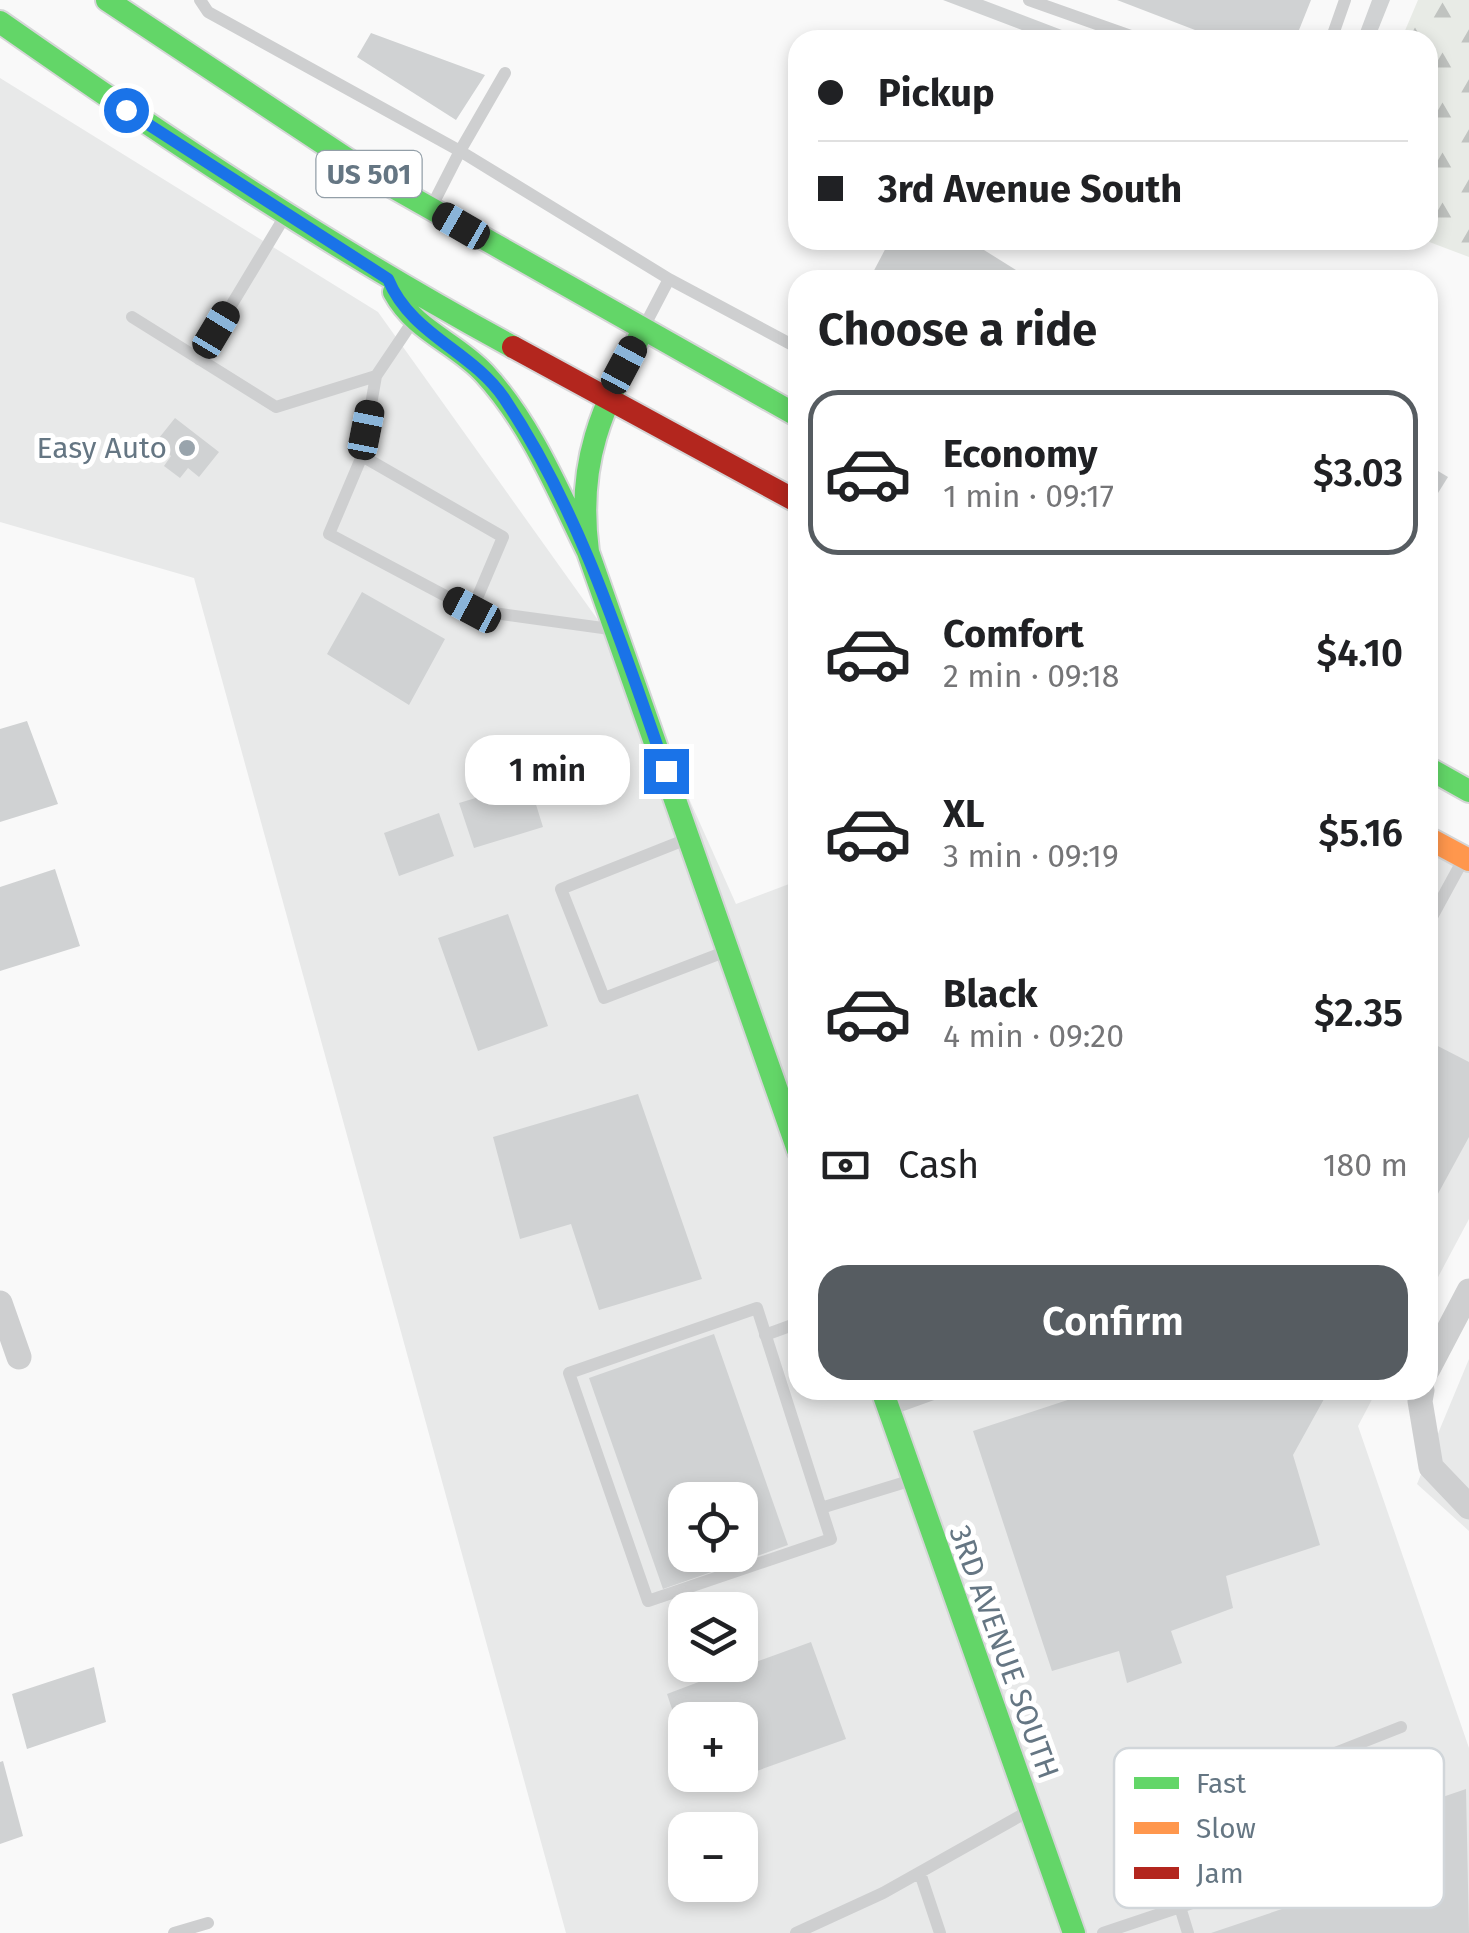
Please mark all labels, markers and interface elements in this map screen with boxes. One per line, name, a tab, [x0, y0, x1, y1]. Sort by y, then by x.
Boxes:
text: Pickup	[878, 70, 995, 116]
route start	[104, 88, 149, 133]
road number: US 501	[316, 151, 422, 197]
text: 3rd Avenue South	[878, 166, 1182, 212]
car	[428, 198, 494, 254]
car	[188, 297, 244, 363]
text: Choose a ride	[818, 303, 1097, 357]
car	[597, 331, 651, 399]
car	[346, 398, 386, 462]
icon: car	[823, 428, 913, 518]
place label: Easy Auto	[37, 430, 167, 466]
text: Economy	[943, 431, 1098, 477]
marker: Easy Auto	[176, 437, 198, 459]
text: $3.03	[1313, 450, 1403, 496]
text: 1 min · 09:17	[943, 477, 1114, 515]
car	[438, 583, 506, 637]
icon: car	[823, 608, 913, 698]
text: Comfort	[943, 611, 1084, 657]
text: $4.10	[1316, 630, 1403, 676]
text: 2 min · 09:18	[943, 657, 1119, 695]
callout: 1 min	[466, 736, 631, 806]
route end	[644, 749, 689, 794]
text: 1 min	[509, 751, 586, 789]
icon: car	[823, 788, 913, 878]
text: XL	[943, 791, 985, 837]
text: $5.16	[1318, 810, 1403, 856]
text: 3 min · 09:19	[943, 837, 1119, 875]
icon: car	[823, 968, 913, 1058]
text: Black	[943, 971, 1038, 1017]
text: $2.35	[1314, 990, 1403, 1036]
text: 4 min · 09:20	[943, 1017, 1124, 1055]
icon: cash	[818, 1138, 873, 1193]
text: Cash	[898, 1142, 979, 1188]
text: 180 m	[1323, 1146, 1408, 1184]
button: Confirm	[818, 1265, 1408, 1380]
map controls	[668, 1482, 758, 1902]
button: locate	[668, 1482, 758, 1572]
street label: 3RD AVENUE SOUTH	[941, 1520, 1067, 1784]
button: layers	[668, 1592, 758, 1682]
button: +	[668, 1702, 758, 1792]
legend	[1114, 1748, 1444, 1908]
text: Fast	[1196, 1767, 1247, 1800]
button: −	[668, 1812, 758, 1902]
text: Slow	[1196, 1812, 1256, 1845]
text: Jam	[1196, 1857, 1244, 1890]

